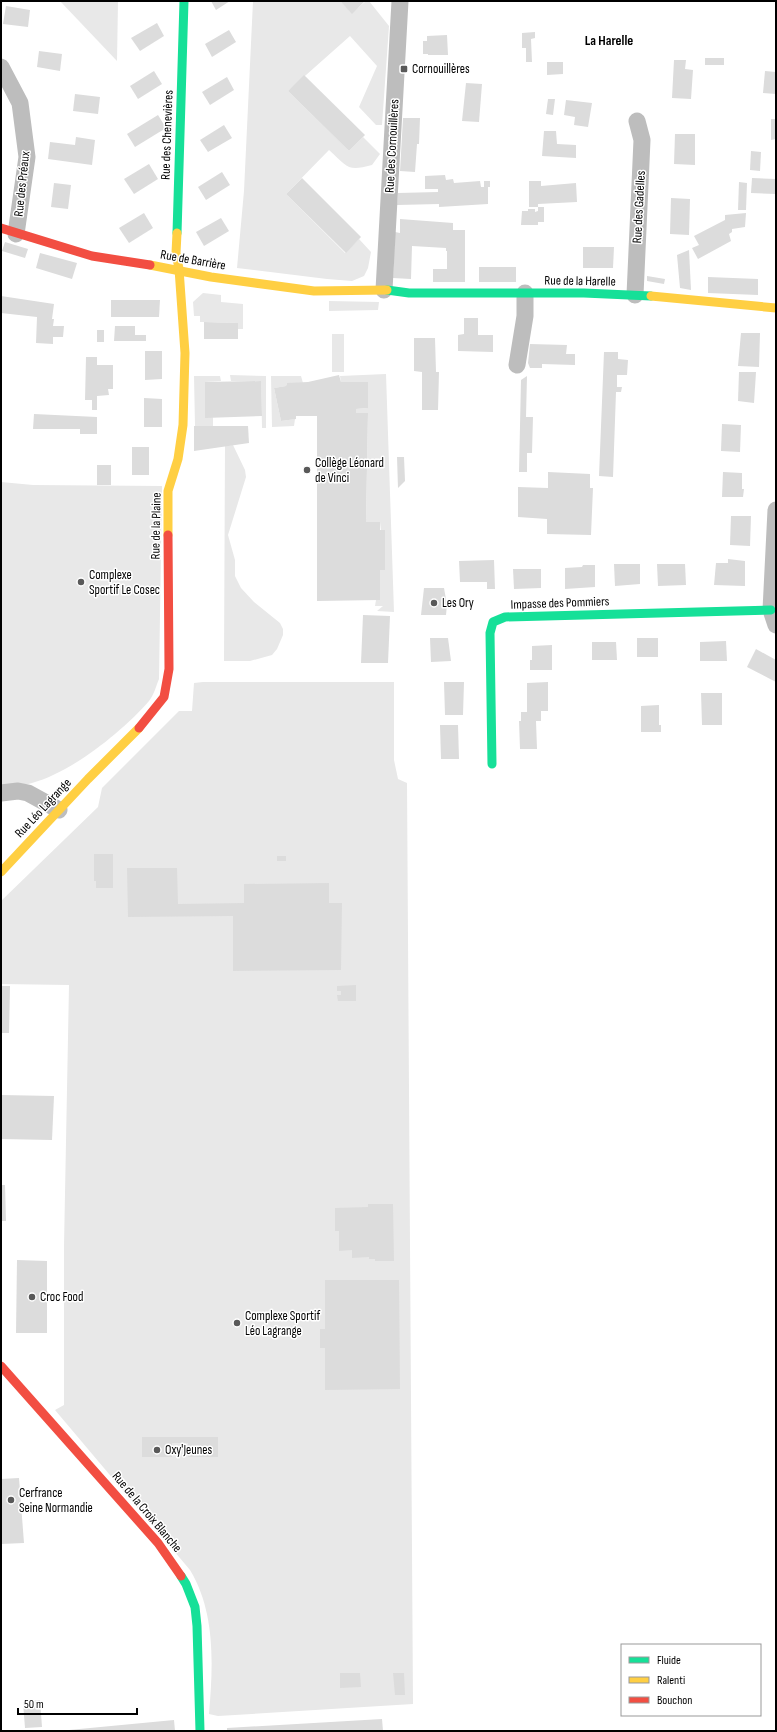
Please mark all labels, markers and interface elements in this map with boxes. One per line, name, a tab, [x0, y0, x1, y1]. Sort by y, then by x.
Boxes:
district label: La Harelle	[585, 32, 633, 49]
place label: Cornouillères	[412, 61, 470, 77]
marker: Cornouillères	[399, 64, 409, 74]
street label: Rue des Chenevières	[157, 89, 177, 180]
street label: Rue des Cornouillères	[382, 98, 402, 193]
street label: Rue des Préaux	[11, 150, 33, 217]
street label: Rue des Gadelles	[629, 170, 649, 244]
street label: Rue de Barrière	[159, 246, 227, 274]
street label: Rue de la Harelle	[544, 272, 616, 290]
place label: Collège Léonard de Vinci	[315, 455, 384, 486]
marker: Collège Léonard de Vinci	[302, 465, 312, 475]
street label: Rue de la Plaine	[147, 492, 165, 560]
place label: Complexe Sportif Le Cosec	[89, 567, 160, 598]
marker: Complexe Sportif Le Cosec	[76, 577, 86, 587]
street label: Impasse des Pommiers	[510, 593, 610, 613]
place label: Les Ory	[442, 595, 474, 611]
marker: Les Ory	[429, 598, 439, 608]
street label: Rue Léo Lagrange	[11, 775, 75, 841]
place label: Croc Food	[40, 1289, 83, 1305]
marker: Croc Food	[27, 1292, 37, 1302]
place label: Complexe Sportif Léo Lagrange	[245, 1308, 320, 1339]
marker: Complexe Sportif Léo Lagrange	[232, 1318, 242, 1328]
place label: Oxy'Jeunes	[165, 1442, 213, 1458]
marker: Oxy'Jeunes	[152, 1445, 162, 1455]
street label: Rue de la Croix Blanche	[109, 1468, 185, 1556]
place label: Cerfrance Seine Normandie	[19, 1485, 93, 1516]
marker: Cerfrance Seine Normandie	[6, 1495, 16, 1505]
legend	[621, 1644, 761, 1716]
text: Fluide	[657, 1653, 681, 1668]
text: Ralenti	[657, 1673, 685, 1688]
scale bar	[18, 1690, 137, 1716]
text: Bouchon	[657, 1693, 692, 1708]
text: 50 m	[24, 1697, 44, 1712]

